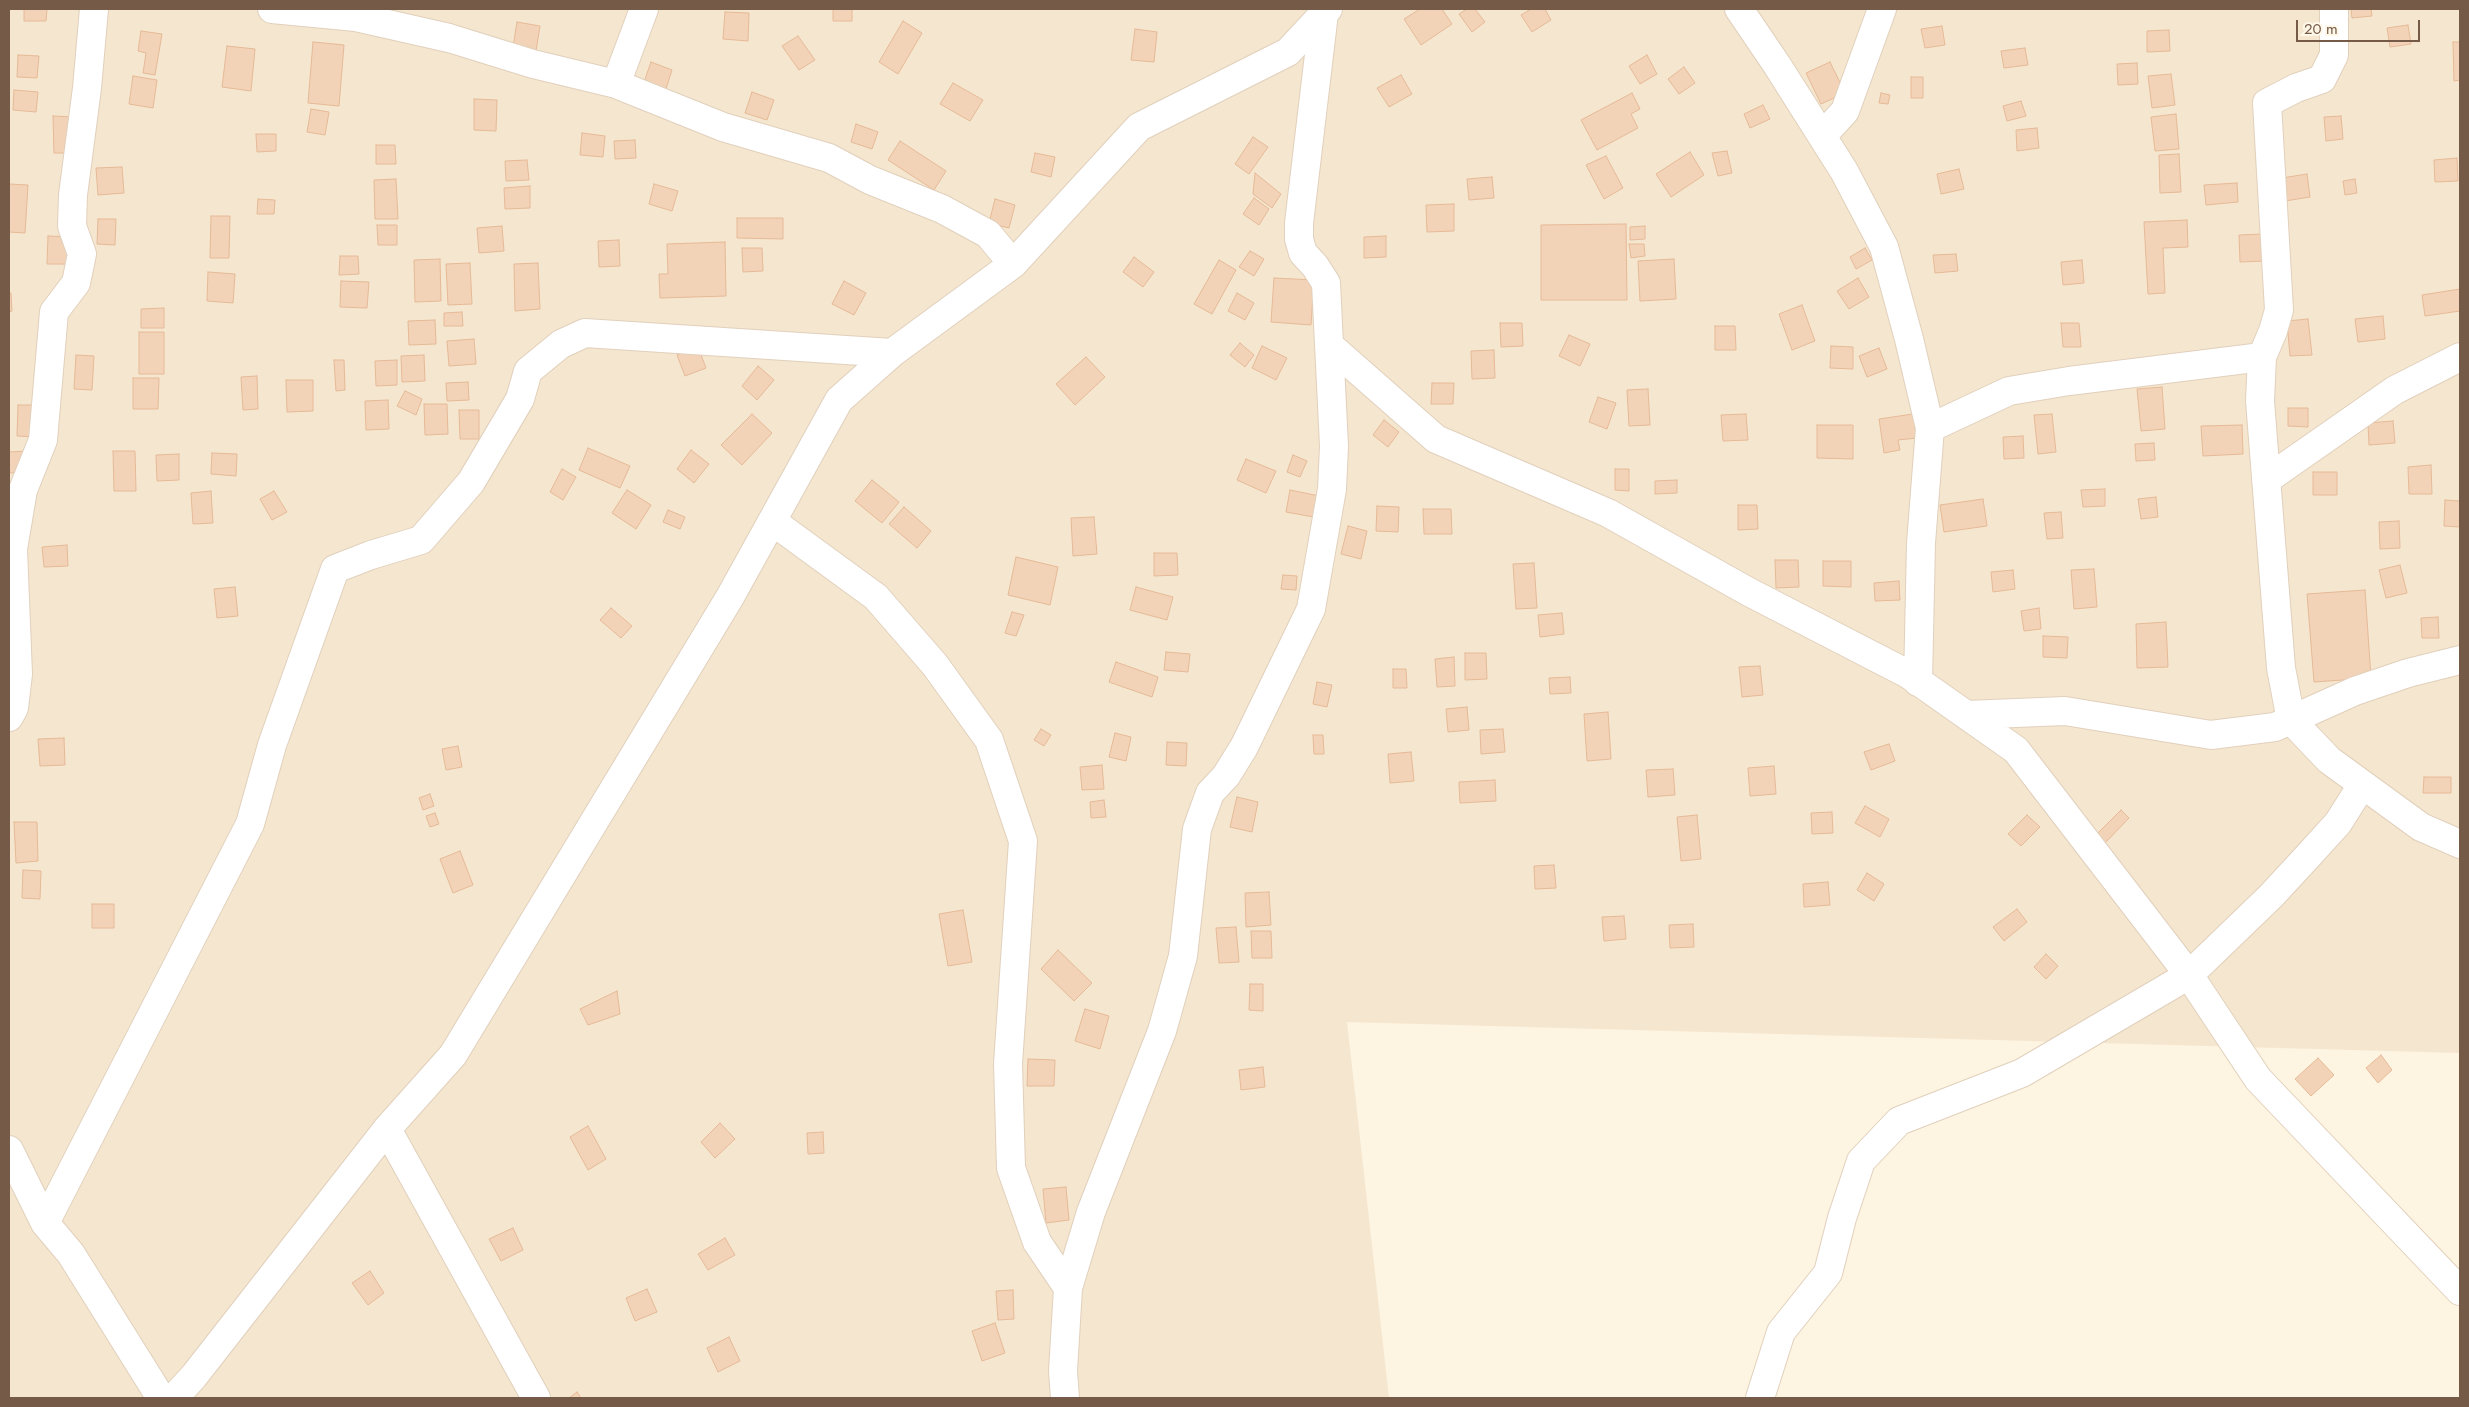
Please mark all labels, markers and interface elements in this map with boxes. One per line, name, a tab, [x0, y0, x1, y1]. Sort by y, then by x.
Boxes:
scale bar	[2299, 10, 2423, 42]
text: 20 m	[2304, 18, 2338, 40]

